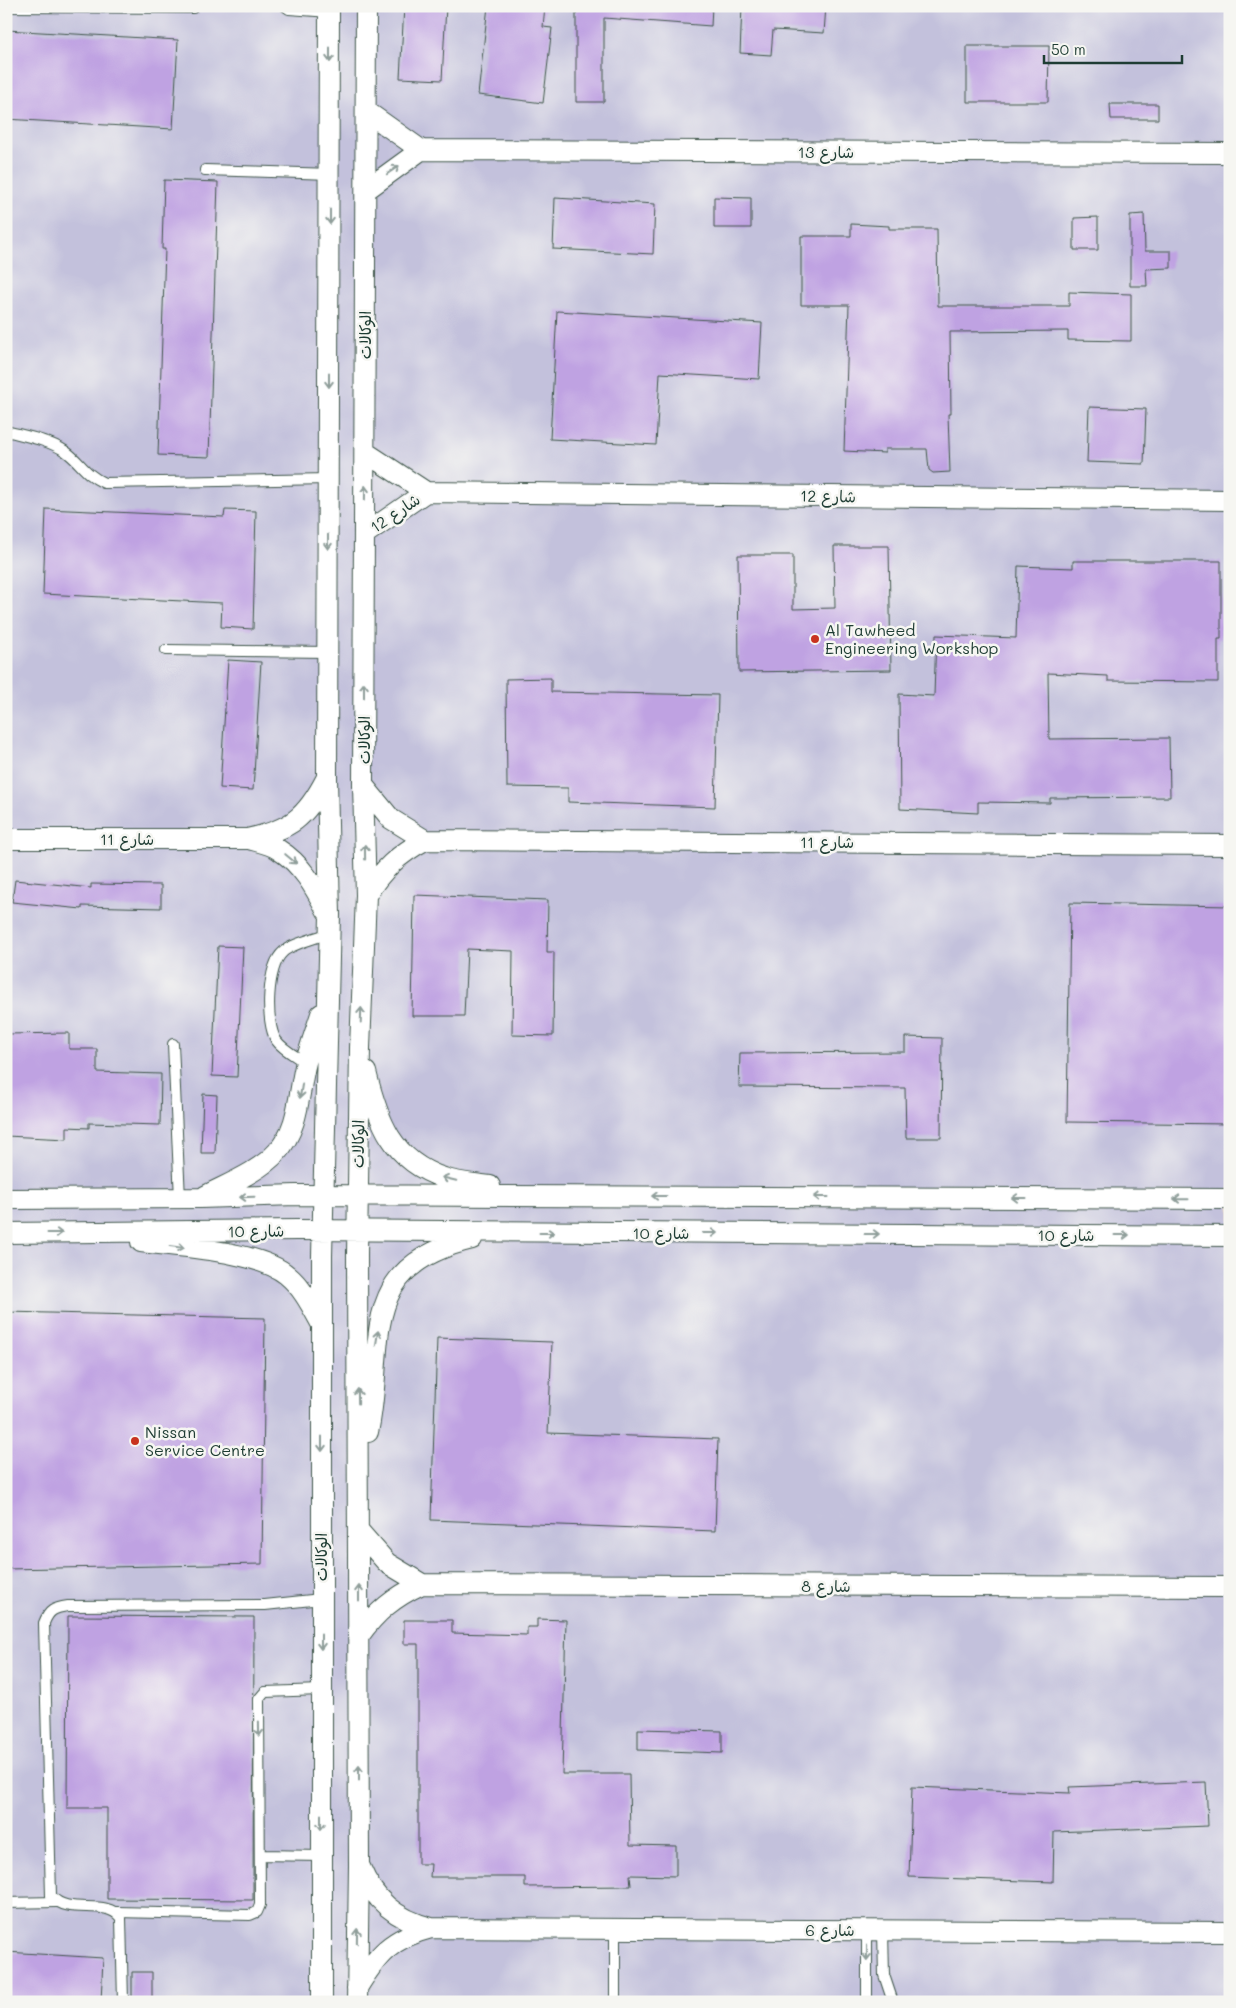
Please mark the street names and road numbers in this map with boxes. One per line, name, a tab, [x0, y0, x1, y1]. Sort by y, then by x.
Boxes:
street label: شارع 13	[798, 141, 854, 164]
street label: الوكالات	[354, 311, 376, 359]
street label: شارع 12	[800, 485, 856, 508]
street label: شارع 12	[366, 488, 425, 539]
street label: الوكالات	[353, 716, 375, 764]
street label: شارع 11	[100, 828, 154, 851]
street label: شارع 11	[800, 831, 854, 854]
street label: الوكالات	[347, 1120, 369, 1168]
street label: شارع 10	[227, 1220, 285, 1243]
street label: شارع 10	[633, 1222, 689, 1245]
street label: شارع 10	[1038, 1224, 1094, 1247]
street label: الوكالات	[310, 1533, 332, 1581]
street label: شارع 8	[801, 1575, 851, 1598]
street label: شارع 6	[805, 1919, 855, 1942]

